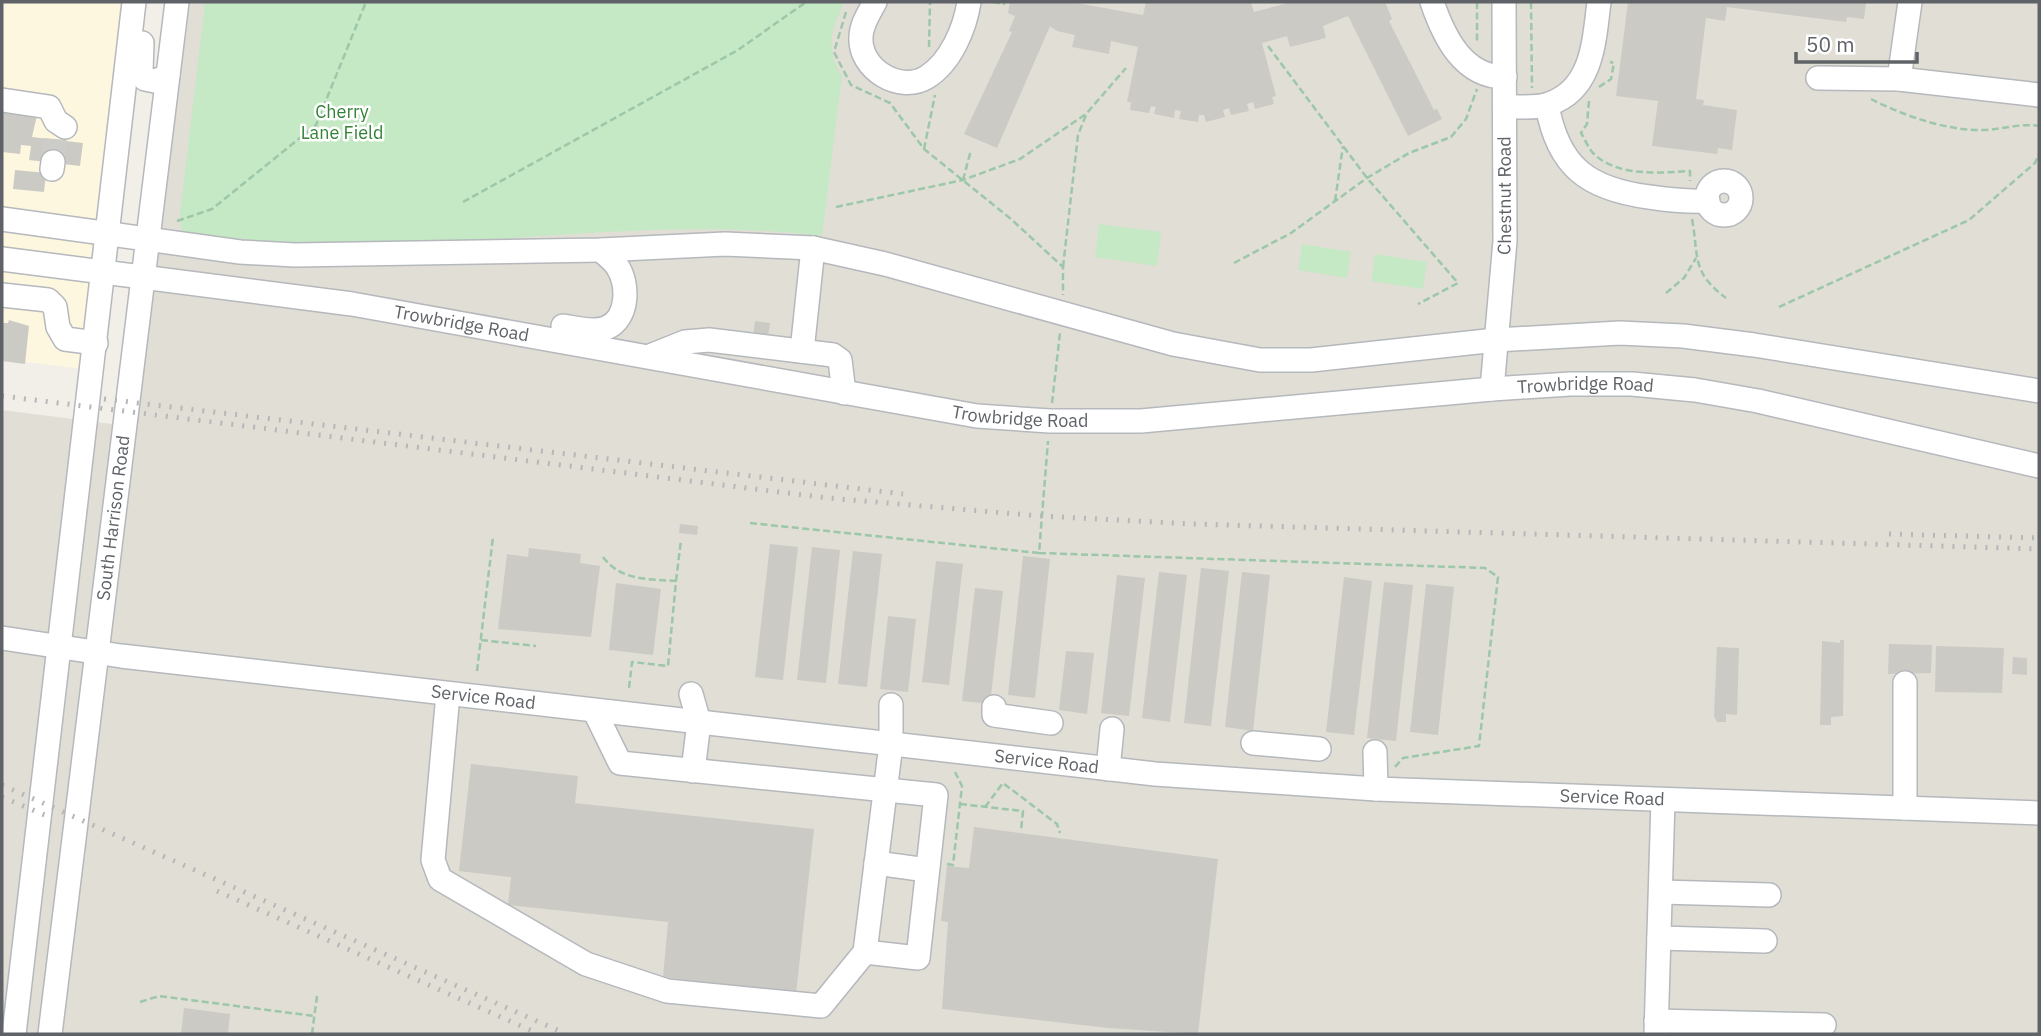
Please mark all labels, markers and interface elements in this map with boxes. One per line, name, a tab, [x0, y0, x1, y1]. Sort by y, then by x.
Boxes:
scale bar	[1796, 21, 1917, 65]
text: 50 m	[1806, 30, 1855, 58]
park label: Cherry Lane Field	[301, 100, 383, 144]
street label: Chestnut Road	[1492, 136, 1516, 256]
street label: Trowbridge Road	[392, 300, 531, 346]
street label: Trowbridge Road	[1516, 372, 1655, 398]
street label: Trowbridge Road	[950, 400, 1088, 432]
street label: South Harrison Road	[91, 434, 135, 602]
street label: Service Road	[430, 679, 537, 714]
street label: Service Road	[993, 744, 1100, 779]
street label: Service Road	[1559, 784, 1665, 810]

